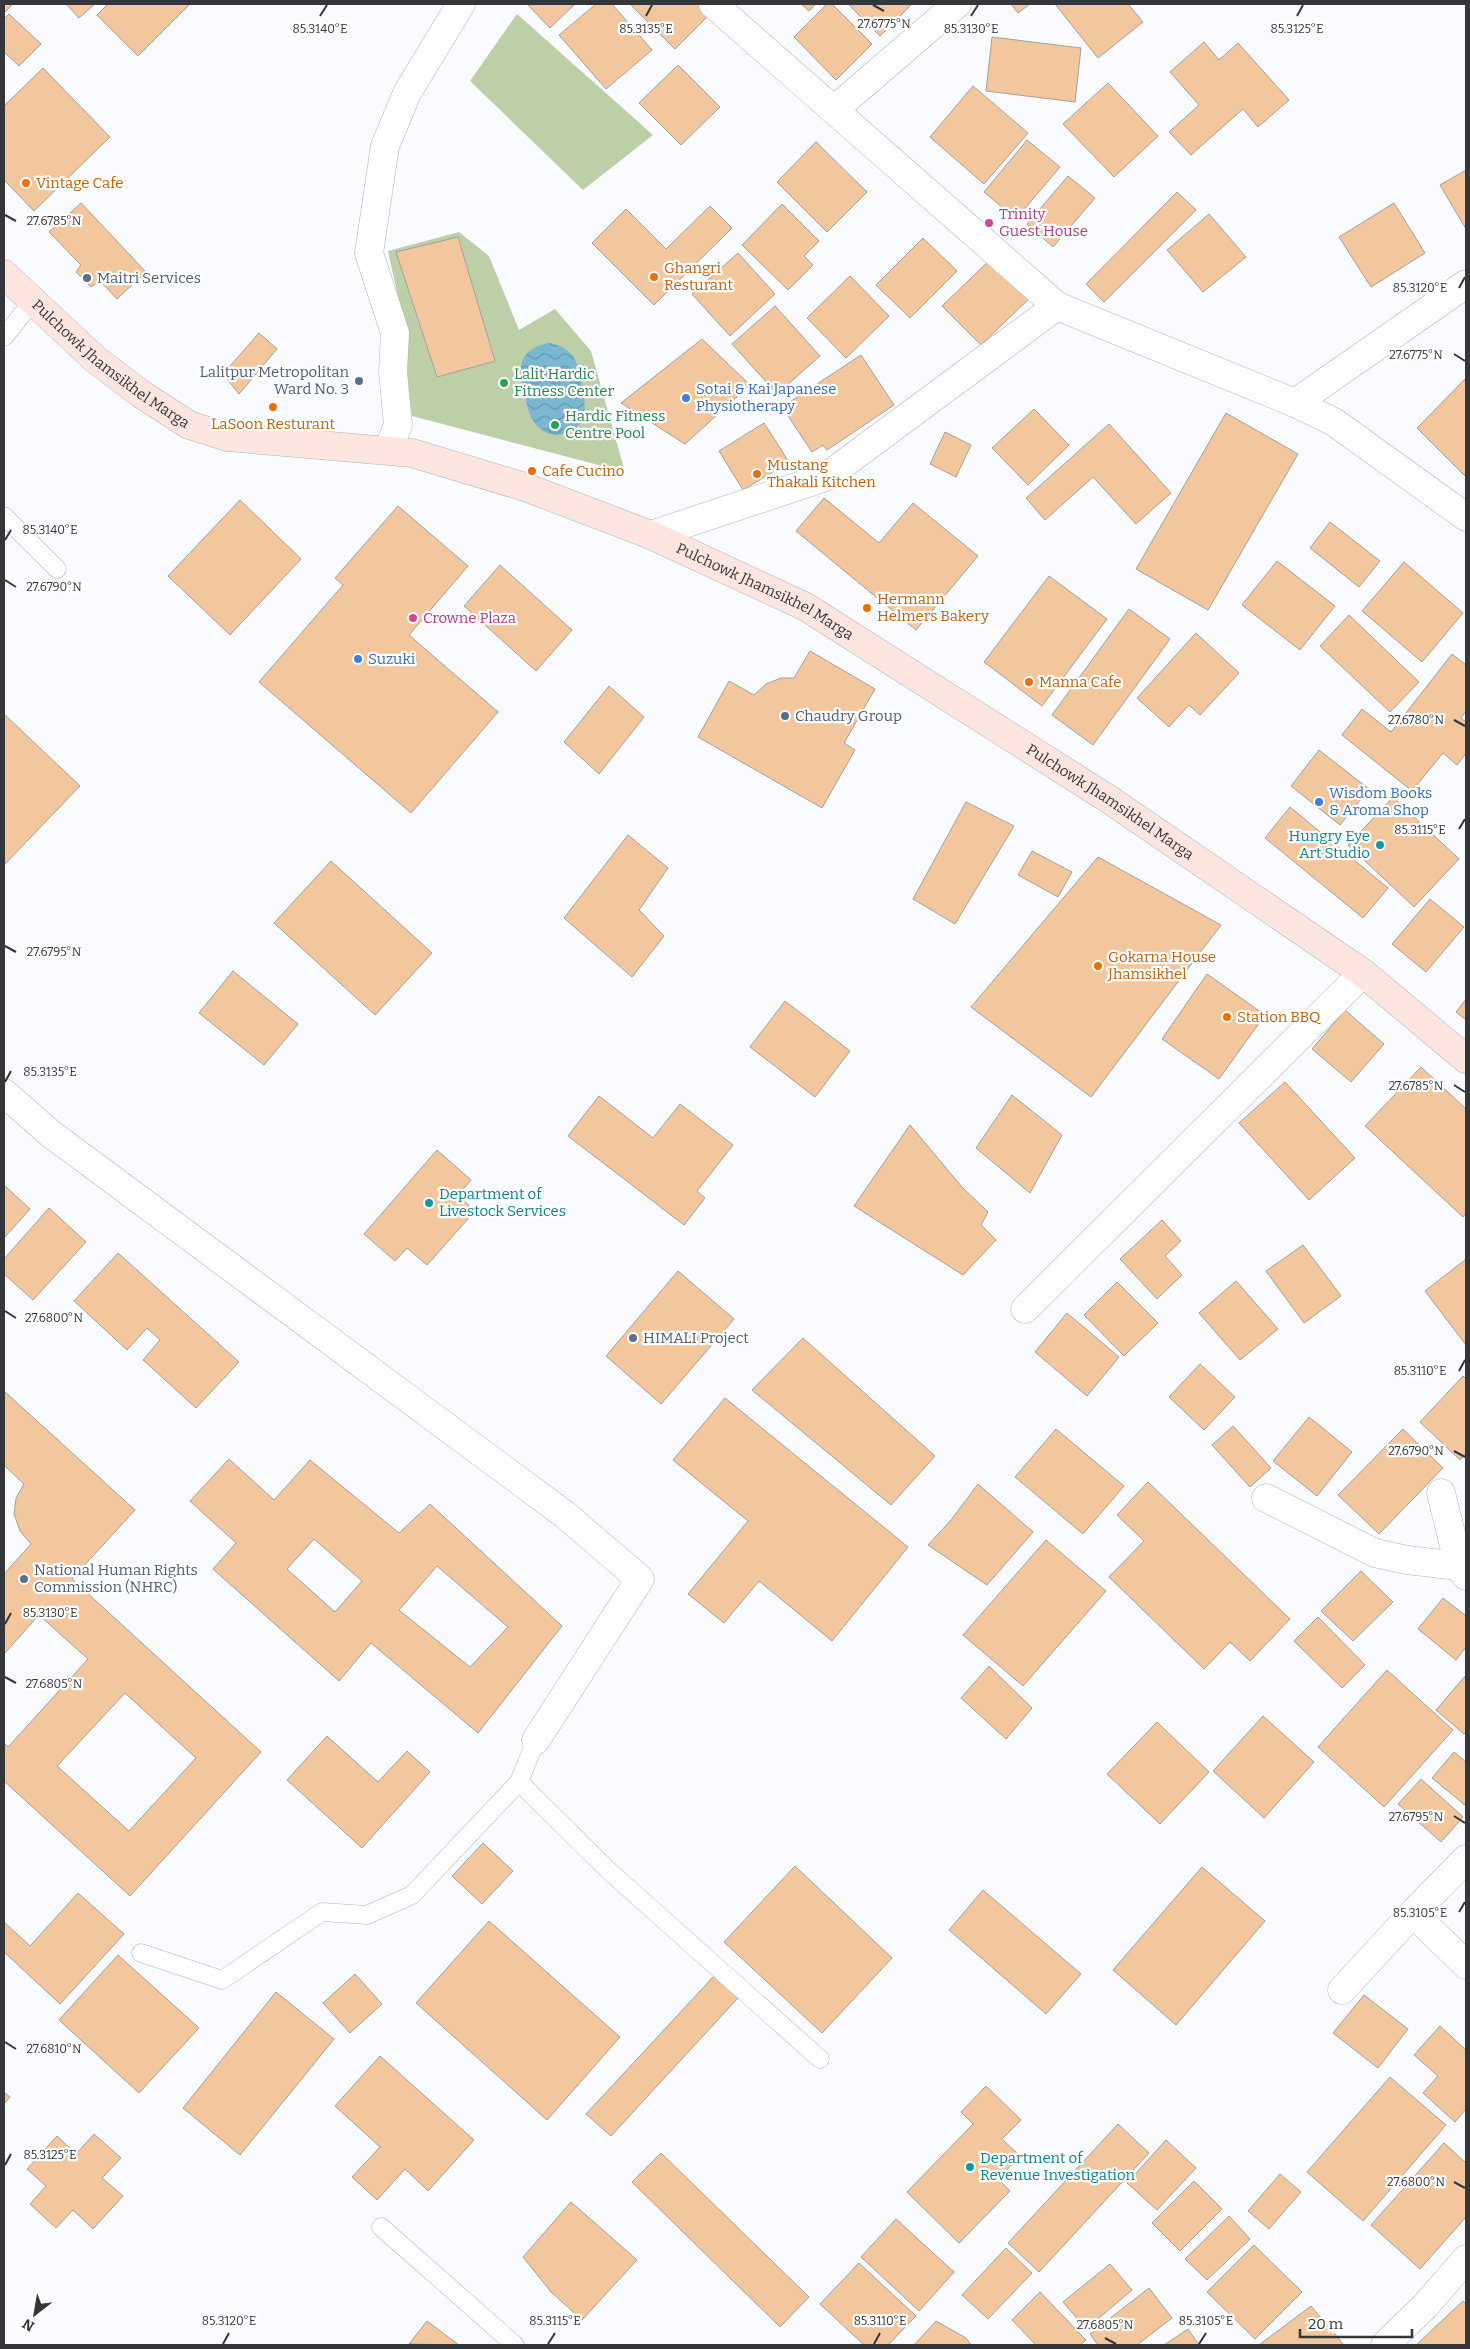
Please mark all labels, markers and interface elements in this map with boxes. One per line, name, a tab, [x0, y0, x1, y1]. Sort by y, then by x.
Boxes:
text: 27.6775°N	[857, 17, 911, 31]
text: 85.3140°E	[293, 22, 347, 36]
text: 85.3135°E	[619, 22, 673, 36]
text: 85.3130°E	[944, 22, 998, 36]
text: 85.3125°E	[1270, 22, 1324, 36]
place label: Vintage Cafe	[36, 174, 123, 192]
marker: Vintage Cafe	[20, 177, 32, 189]
place label: Trinity Guest House	[999, 205, 1088, 240]
text: 27.6785°N	[27, 214, 82, 228]
marker: Trinity Guest House	[983, 217, 995, 229]
place label: Ghangri Resturant	[664, 259, 734, 294]
place label: Maitri Services	[97, 269, 201, 287]
marker: Ghangri Resturant	[648, 271, 660, 283]
marker: Maitri Services	[81, 272, 93, 284]
text: 85.3120°E	[1393, 281, 1447, 295]
street label: Pulchowk Jhamsikhel Marga	[28, 296, 193, 432]
text: 27.6775°N	[1389, 348, 1443, 362]
place label: Lalitpur Metropolitan Ward No. 3	[200, 363, 349, 398]
place label: Lalit Hardic Fitness Center	[514, 365, 615, 400]
marker: Lalitpur Metropolitan Ward No. 3	[353, 375, 365, 387]
marker: Lalit Hardic Fitness Center	[498, 377, 510, 389]
place label: Sotai & Kai Japanese Physiotherapy	[696, 380, 836, 415]
marker: Sotai & Kai Japanese Physiotherapy	[680, 392, 692, 404]
marker: LaSoon Resturant	[267, 401, 279, 413]
place label: Hardic Fitness Centre Pool	[565, 407, 665, 442]
place label: LaSoon Resturant	[211, 415, 335, 433]
marker: Hardic Fitness Centre Pool	[549, 419, 561, 431]
place label: Mustang Thakali Kitchen	[767, 456, 876, 491]
place label: Cafe Cucino	[542, 462, 624, 480]
marker: Cafe Cucino	[526, 465, 538, 477]
marker: Mustang Thakali Kitchen	[751, 468, 763, 480]
text: 85.3140°E	[23, 523, 77, 537]
street label: Pulchowk Jhamsikhel Marga	[673, 539, 857, 644]
text: 27.6790°N	[26, 580, 82, 594]
place label: Hermann Helmers Bakery	[877, 590, 989, 625]
marker: Hermann Helmers Bakery	[861, 602, 873, 614]
place label: Crowne Plaza	[423, 609, 516, 627]
marker: Crowne Plaza	[407, 612, 419, 624]
place label: Suzuki	[368, 650, 416, 668]
marker: Suzuki	[352, 653, 364, 665]
place label: Manna Cafe	[1039, 673, 1121, 691]
marker: Manna Cafe	[1023, 676, 1035, 688]
place label: Chaudry Group	[795, 707, 902, 725]
marker: Chaudry Group	[779, 710, 791, 722]
text: 27.6780°N	[1388, 713, 1444, 727]
street label: Pulchowk Jhamsikhel Marga	[1023, 740, 1197, 864]
place label: Wisdom Books & Aroma Shop	[1329, 784, 1432, 819]
marker: Wisdom Books & Aroma Shop	[1313, 796, 1325, 808]
text: 85.3115°E	[1394, 823, 1446, 837]
place label: Hungry Eye Art Studio	[1289, 827, 1370, 862]
marker: Hungry Eye Art Studio	[1374, 839, 1386, 851]
text: 27.6795°N	[27, 945, 82, 959]
place label: Gokarna House Jhamsikhel	[1107, 948, 1216, 983]
marker: Gokarna House Jhamsikhel	[1092, 960, 1104, 972]
place label: Station BBQ	[1237, 1008, 1322, 1026]
marker: Station BBQ	[1221, 1011, 1233, 1023]
text: 85.3135°E	[23, 1065, 77, 1079]
text: 27.6785°N	[1389, 1079, 1444, 1093]
place label: Department of Livestock Services	[439, 1185, 566, 1220]
marker: Department of Livestock Services	[423, 1197, 435, 1209]
text: 27.6800°N	[25, 1311, 83, 1325]
place label: HIMALI Project	[643, 1329, 749, 1347]
marker: HIMALI Project	[627, 1332, 639, 1344]
text: 85.3110°E	[1394, 1364, 1446, 1378]
text: 27.6790°N	[1388, 1444, 1444, 1458]
place label: National Human Rights Commission (NHRC)	[34, 1561, 198, 1596]
marker: National Human Rights Commission (NHRC)	[18, 1573, 30, 1585]
text: 85.3130°E	[23, 1606, 77, 1620]
text: 27.6805°N	[26, 1677, 83, 1691]
text: 27.6795°N	[1389, 1810, 1444, 1824]
text: 85.3105°E	[1393, 1906, 1447, 1920]
text: 27.6810°N	[26, 2042, 82, 2056]
text: 85.3125°E	[23, 2148, 77, 2162]
place label: Department of Revenue Investigation	[980, 2149, 1136, 2184]
marker: Department of Revenue Investigation	[964, 2161, 976, 2173]
text: 27.6800°N	[1387, 2175, 1445, 2189]
north arrow	[10, 2289, 60, 2339]
scale bar	[1300, 2306, 1412, 2338]
text: 85.3120°E	[202, 2314, 256, 2328]
text: 85.3115°E	[529, 2314, 581, 2328]
text: 85.3110°E	[854, 2314, 906, 2328]
text: 85.3105°E	[1179, 2314, 1233, 2328]
text: N	[19, 2315, 38, 2335]
text: 20 m	[1308, 2315, 1344, 2333]
text: 27.6805°N	[1077, 2318, 1134, 2332]

